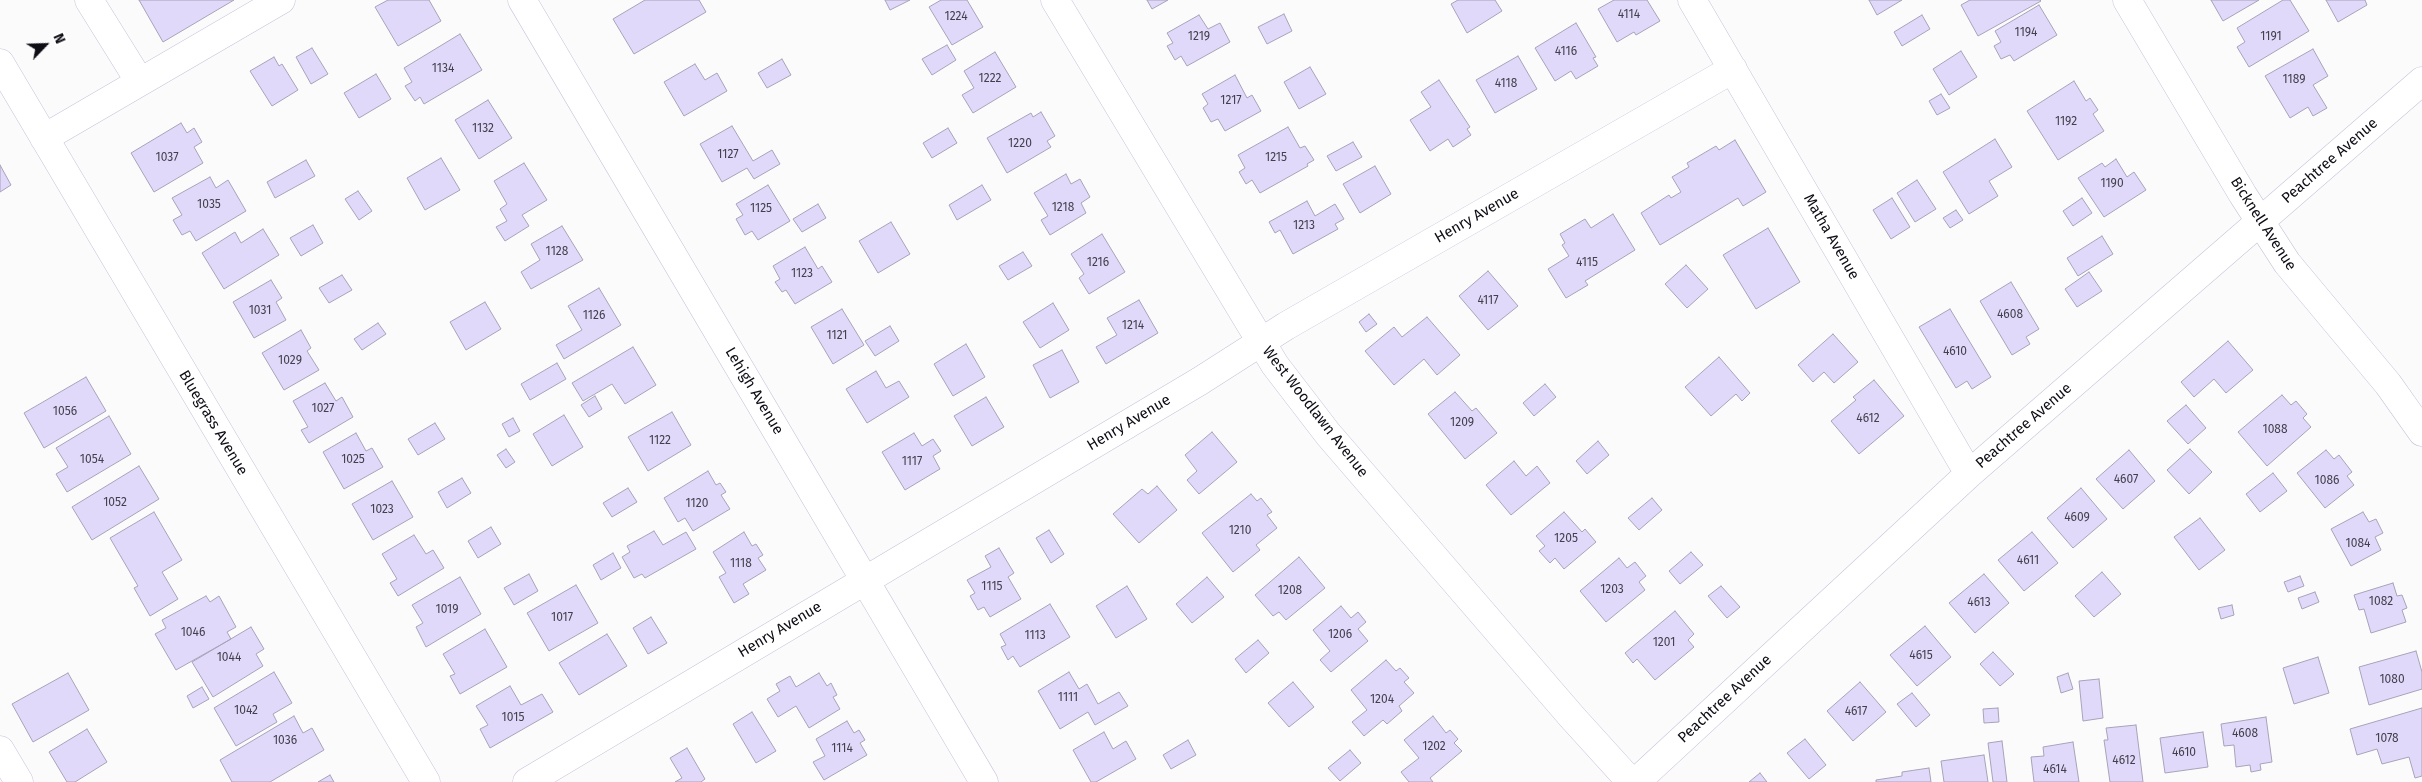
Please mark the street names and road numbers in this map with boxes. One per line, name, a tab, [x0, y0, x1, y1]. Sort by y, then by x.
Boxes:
street label: Peachtree Avenue	[2278, 114, 2382, 208]
street label: Bicknell Avenue	[2226, 174, 2300, 274]
street label: Henry Avenue	[1432, 185, 1522, 247]
street label: Matha Avenue	[1799, 191, 1863, 283]
street label: West Woodlawn Avenue	[1258, 343, 1372, 481]
street label: Lehigh Avenue	[721, 344, 787, 438]
street label: Bluegrass Avenue	[175, 367, 251, 479]
street label: Peachtree Avenue	[1972, 379, 2076, 473]
street label: Henry Avenue	[1084, 391, 1174, 455]
street label: Henry Avenue	[735, 598, 825, 662]
street label: Peachtree Avenue	[1675, 651, 1775, 747]

